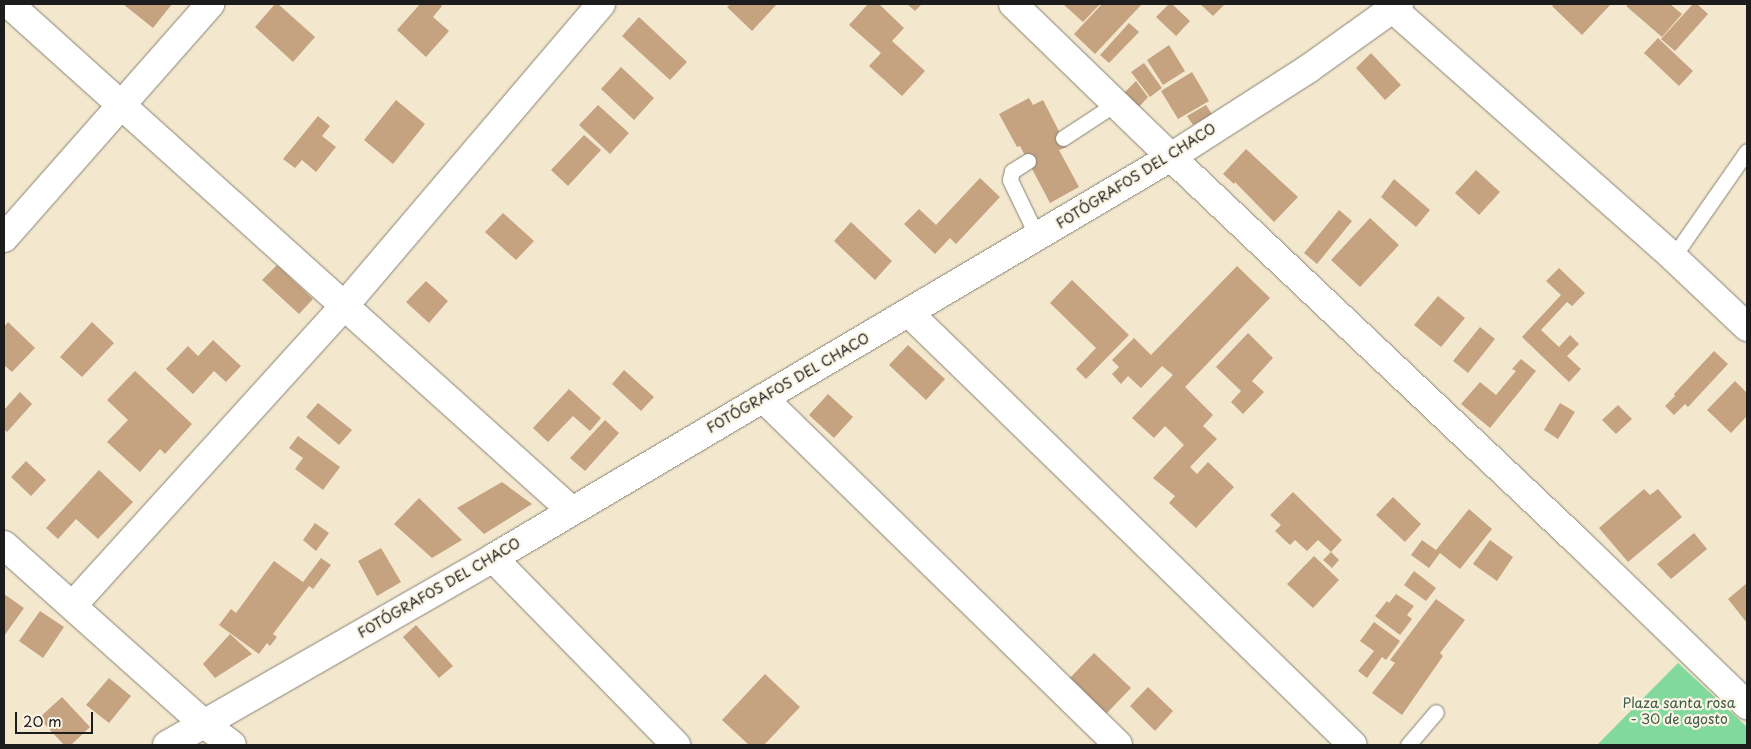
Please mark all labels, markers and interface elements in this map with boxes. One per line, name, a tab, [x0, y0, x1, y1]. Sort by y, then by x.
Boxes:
street label: FOTÓGRAFOS DEL CHACO	[1052, 119, 1220, 233]
street label: FOTÓGRAFOS DEL CHACO	[702, 329, 874, 437]
street label: FOTÓGRAFOS DEL CHACO	[353, 534, 525, 642]
park label: Plaza santa rosa - 30 de agosto	[1623, 695, 1735, 728]
scale bar	[18, 702, 95, 734]
text: 20 m	[23, 709, 62, 732]

